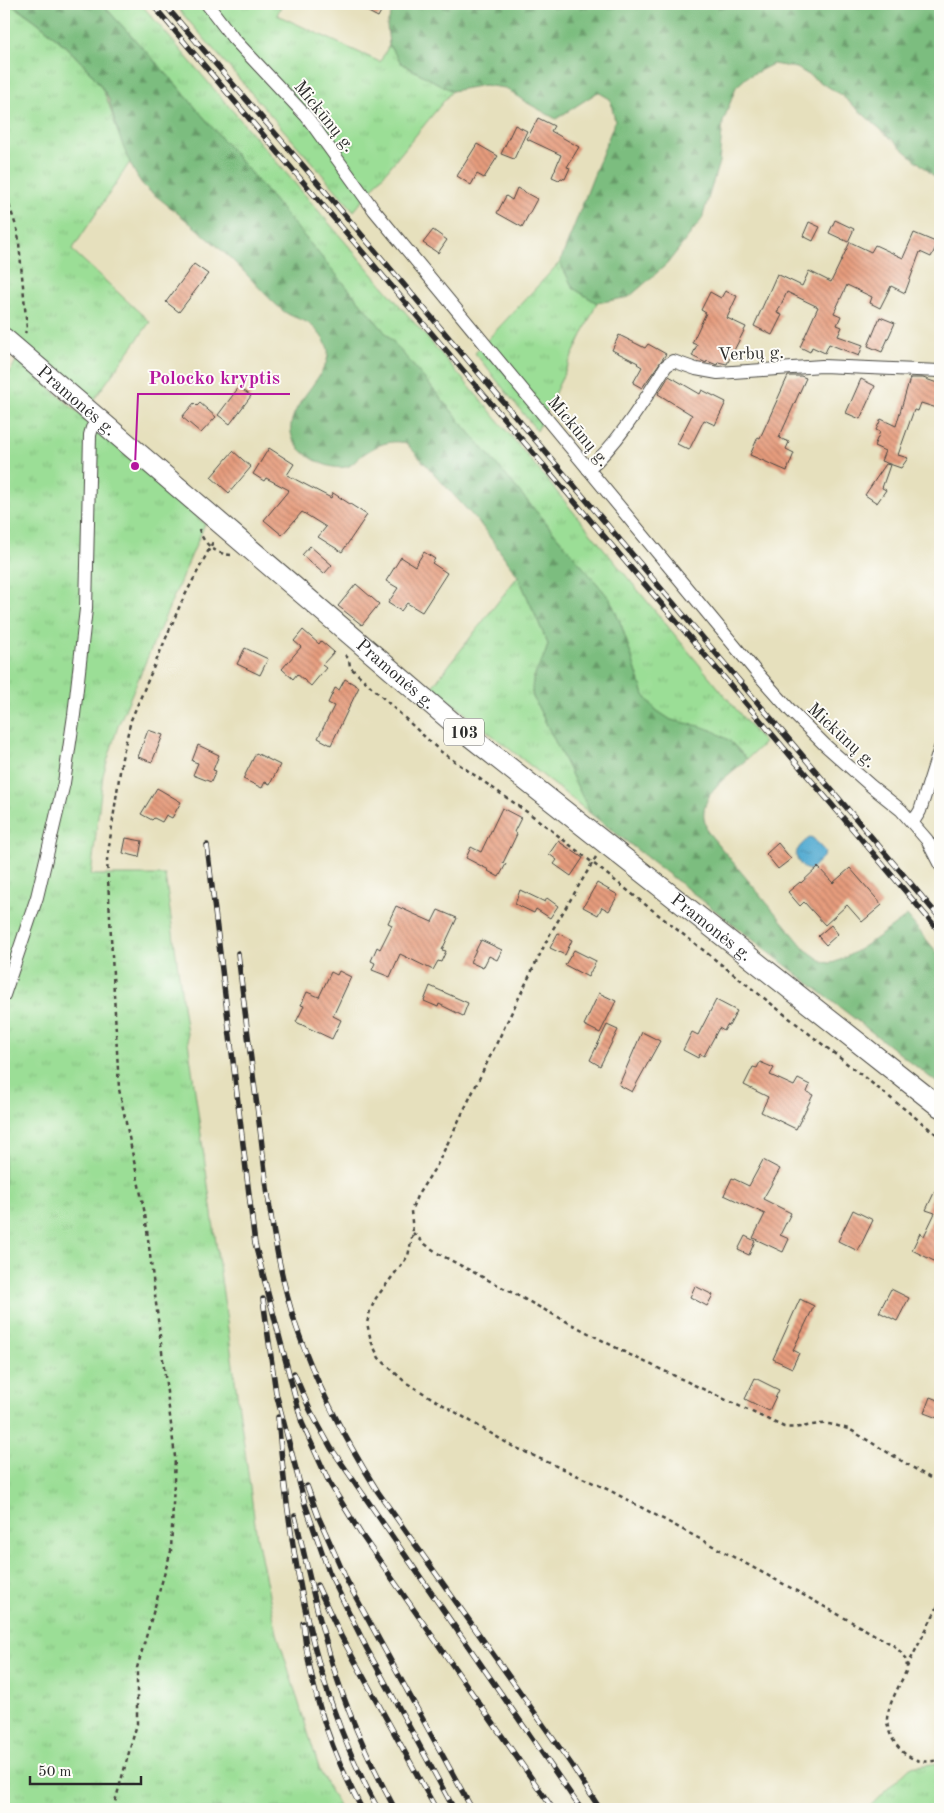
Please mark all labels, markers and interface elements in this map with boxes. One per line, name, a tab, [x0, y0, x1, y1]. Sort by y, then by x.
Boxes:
street label: Mickūnų g.	[290, 78, 358, 156]
street label: Verbų g.	[718, 344, 785, 364]
callout: Polocko kryptis	[138, 360, 290, 394]
street label: Pramonės g.	[33, 363, 119, 440]
text: Polocko kryptis	[148, 370, 280, 389]
street label: Mickūnų g.	[544, 393, 613, 470]
street label: Pramonės g.	[352, 636, 438, 713]
street label: Mickūnų g.	[804, 700, 879, 772]
road number: 103	[444, 719, 484, 746]
street label: Pramonės g.	[667, 891, 755, 965]
scale bar	[30, 1753, 141, 1785]
text: 50 m	[38, 1765, 72, 1780]

